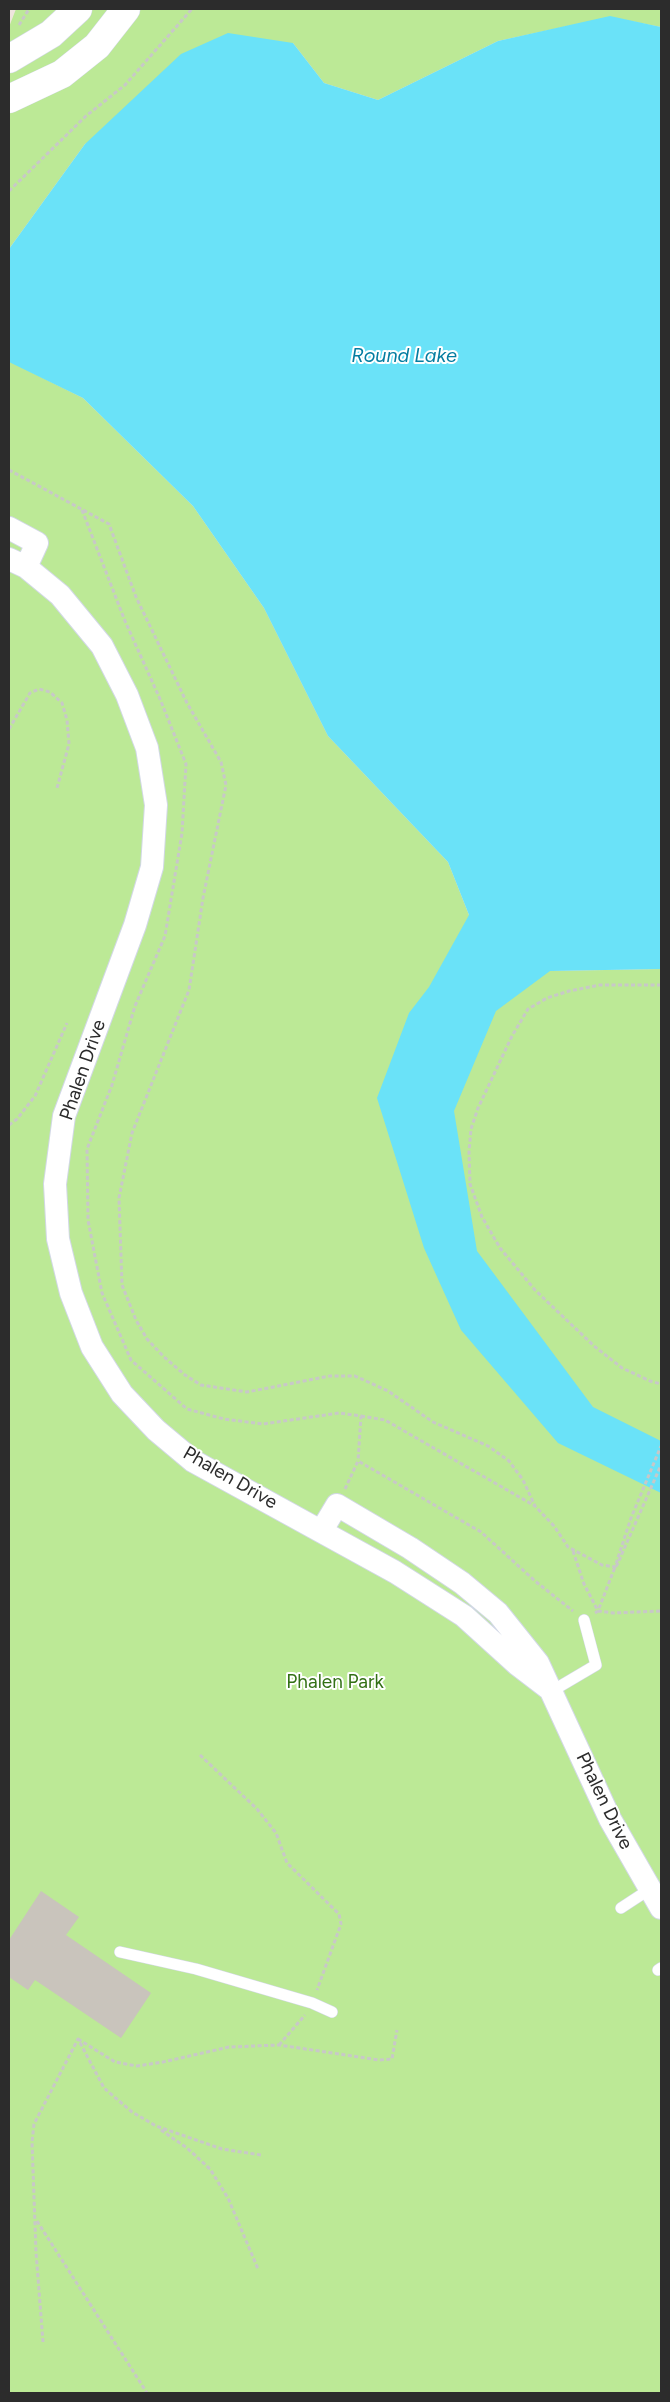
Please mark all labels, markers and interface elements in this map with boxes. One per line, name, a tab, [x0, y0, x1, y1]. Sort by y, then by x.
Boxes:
water label: Round Lake	[351, 344, 457, 368]
street label: Phalen Drive	[55, 1017, 111, 1123]
street label: Phalen Drive	[179, 1442, 281, 1514]
park label: Phalen Park	[286, 1671, 384, 1693]
street label: Phalen Drive	[571, 1749, 637, 1853]

